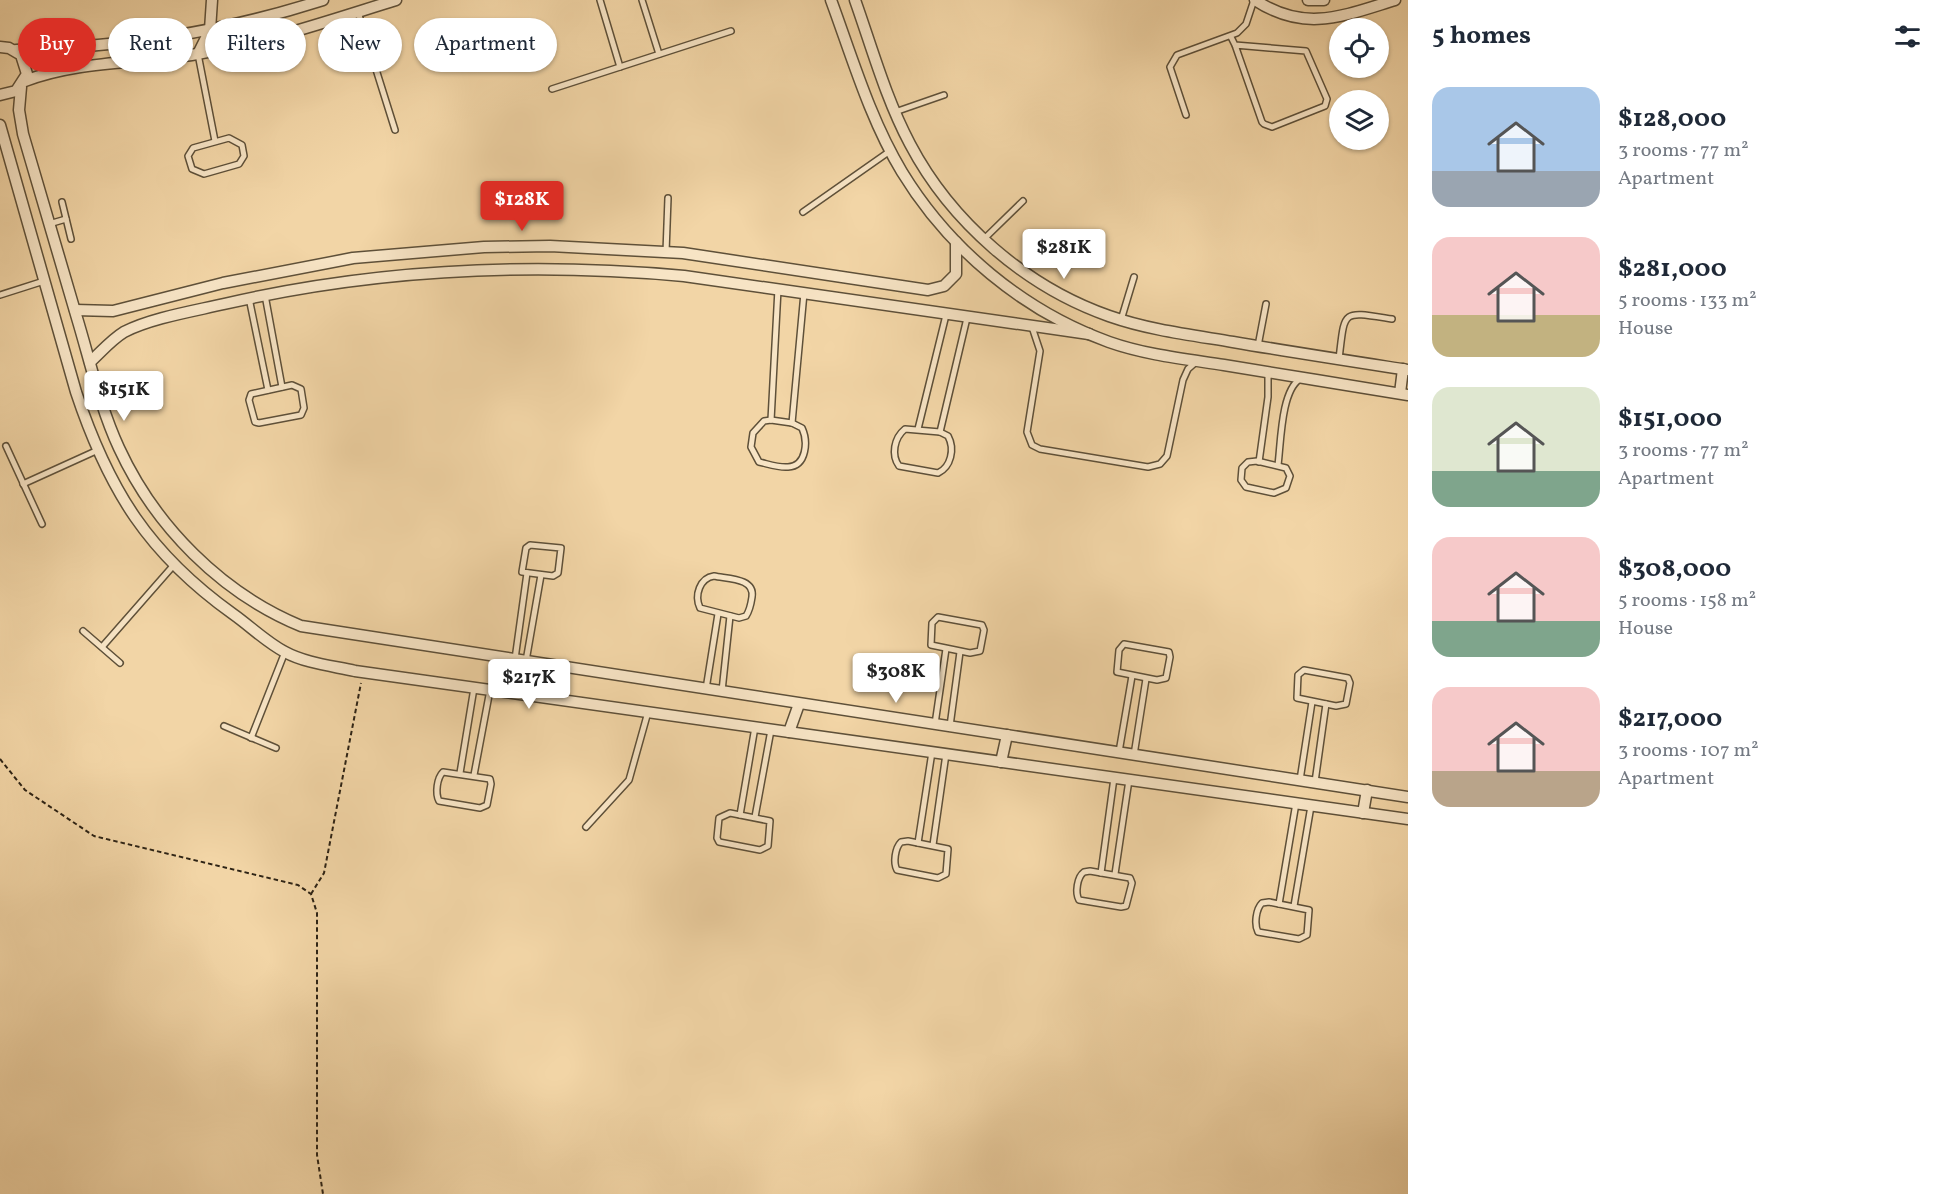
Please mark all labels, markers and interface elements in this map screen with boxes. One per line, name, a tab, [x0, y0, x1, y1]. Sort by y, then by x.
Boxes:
chip: Buy	[18, 18, 96, 72]
chip: Rent	[108, 18, 193, 72]
chip: Filters	[205, 18, 306, 72]
chip: New	[318, 18, 402, 72]
chip: Apartment	[414, 18, 557, 72]
map controls	[1329, 18, 1389, 150]
button: locate	[1329, 18, 1389, 78]
text: 5 homes	[1432, 18, 1531, 54]
icon: filters	[1891, 20, 1924, 53]
button: layers	[1329, 90, 1389, 150]
text: $128,000	[1618, 101, 1726, 137]
icon: home	[1480, 111, 1552, 183]
text: 3 rooms · 77 m²	[1618, 137, 1749, 165]
text: Apartment	[1618, 165, 1714, 193]
pin: $128K	[480, 181, 564, 232]
text: $128K	[495, 186, 549, 214]
pin: $281K	[1022, 229, 1106, 280]
text: $281K	[1037, 234, 1091, 262]
text: $281,000	[1618, 251, 1727, 287]
icon: home	[1480, 261, 1552, 333]
text: 5 rooms · 133 m²	[1618, 287, 1757, 315]
text: House	[1618, 315, 1673, 343]
pin: $151K	[82, 371, 166, 422]
text: $151K	[98, 376, 150, 404]
text: $151,000	[1618, 401, 1722, 437]
icon: home	[1480, 411, 1552, 483]
text: 3 rooms · 77 m²	[1618, 437, 1749, 465]
text: Apartment	[1618, 465, 1714, 493]
text: $308,000	[1618, 551, 1731, 587]
icon: home	[1480, 561, 1552, 633]
text: 5 rooms · 158 m²	[1618, 587, 1756, 615]
text: House	[1618, 615, 1673, 643]
pin: $308K	[854, 653, 938, 704]
text: $308K	[867, 658, 925, 686]
pin: $217K	[487, 659, 571, 710]
text: $217K	[502, 664, 556, 692]
text: $217,000	[1618, 701, 1722, 737]
icon: home	[1480, 711, 1552, 783]
text: 3 rooms · 107 m²	[1618, 737, 1759, 765]
text: Apartment	[1618, 765, 1714, 793]

